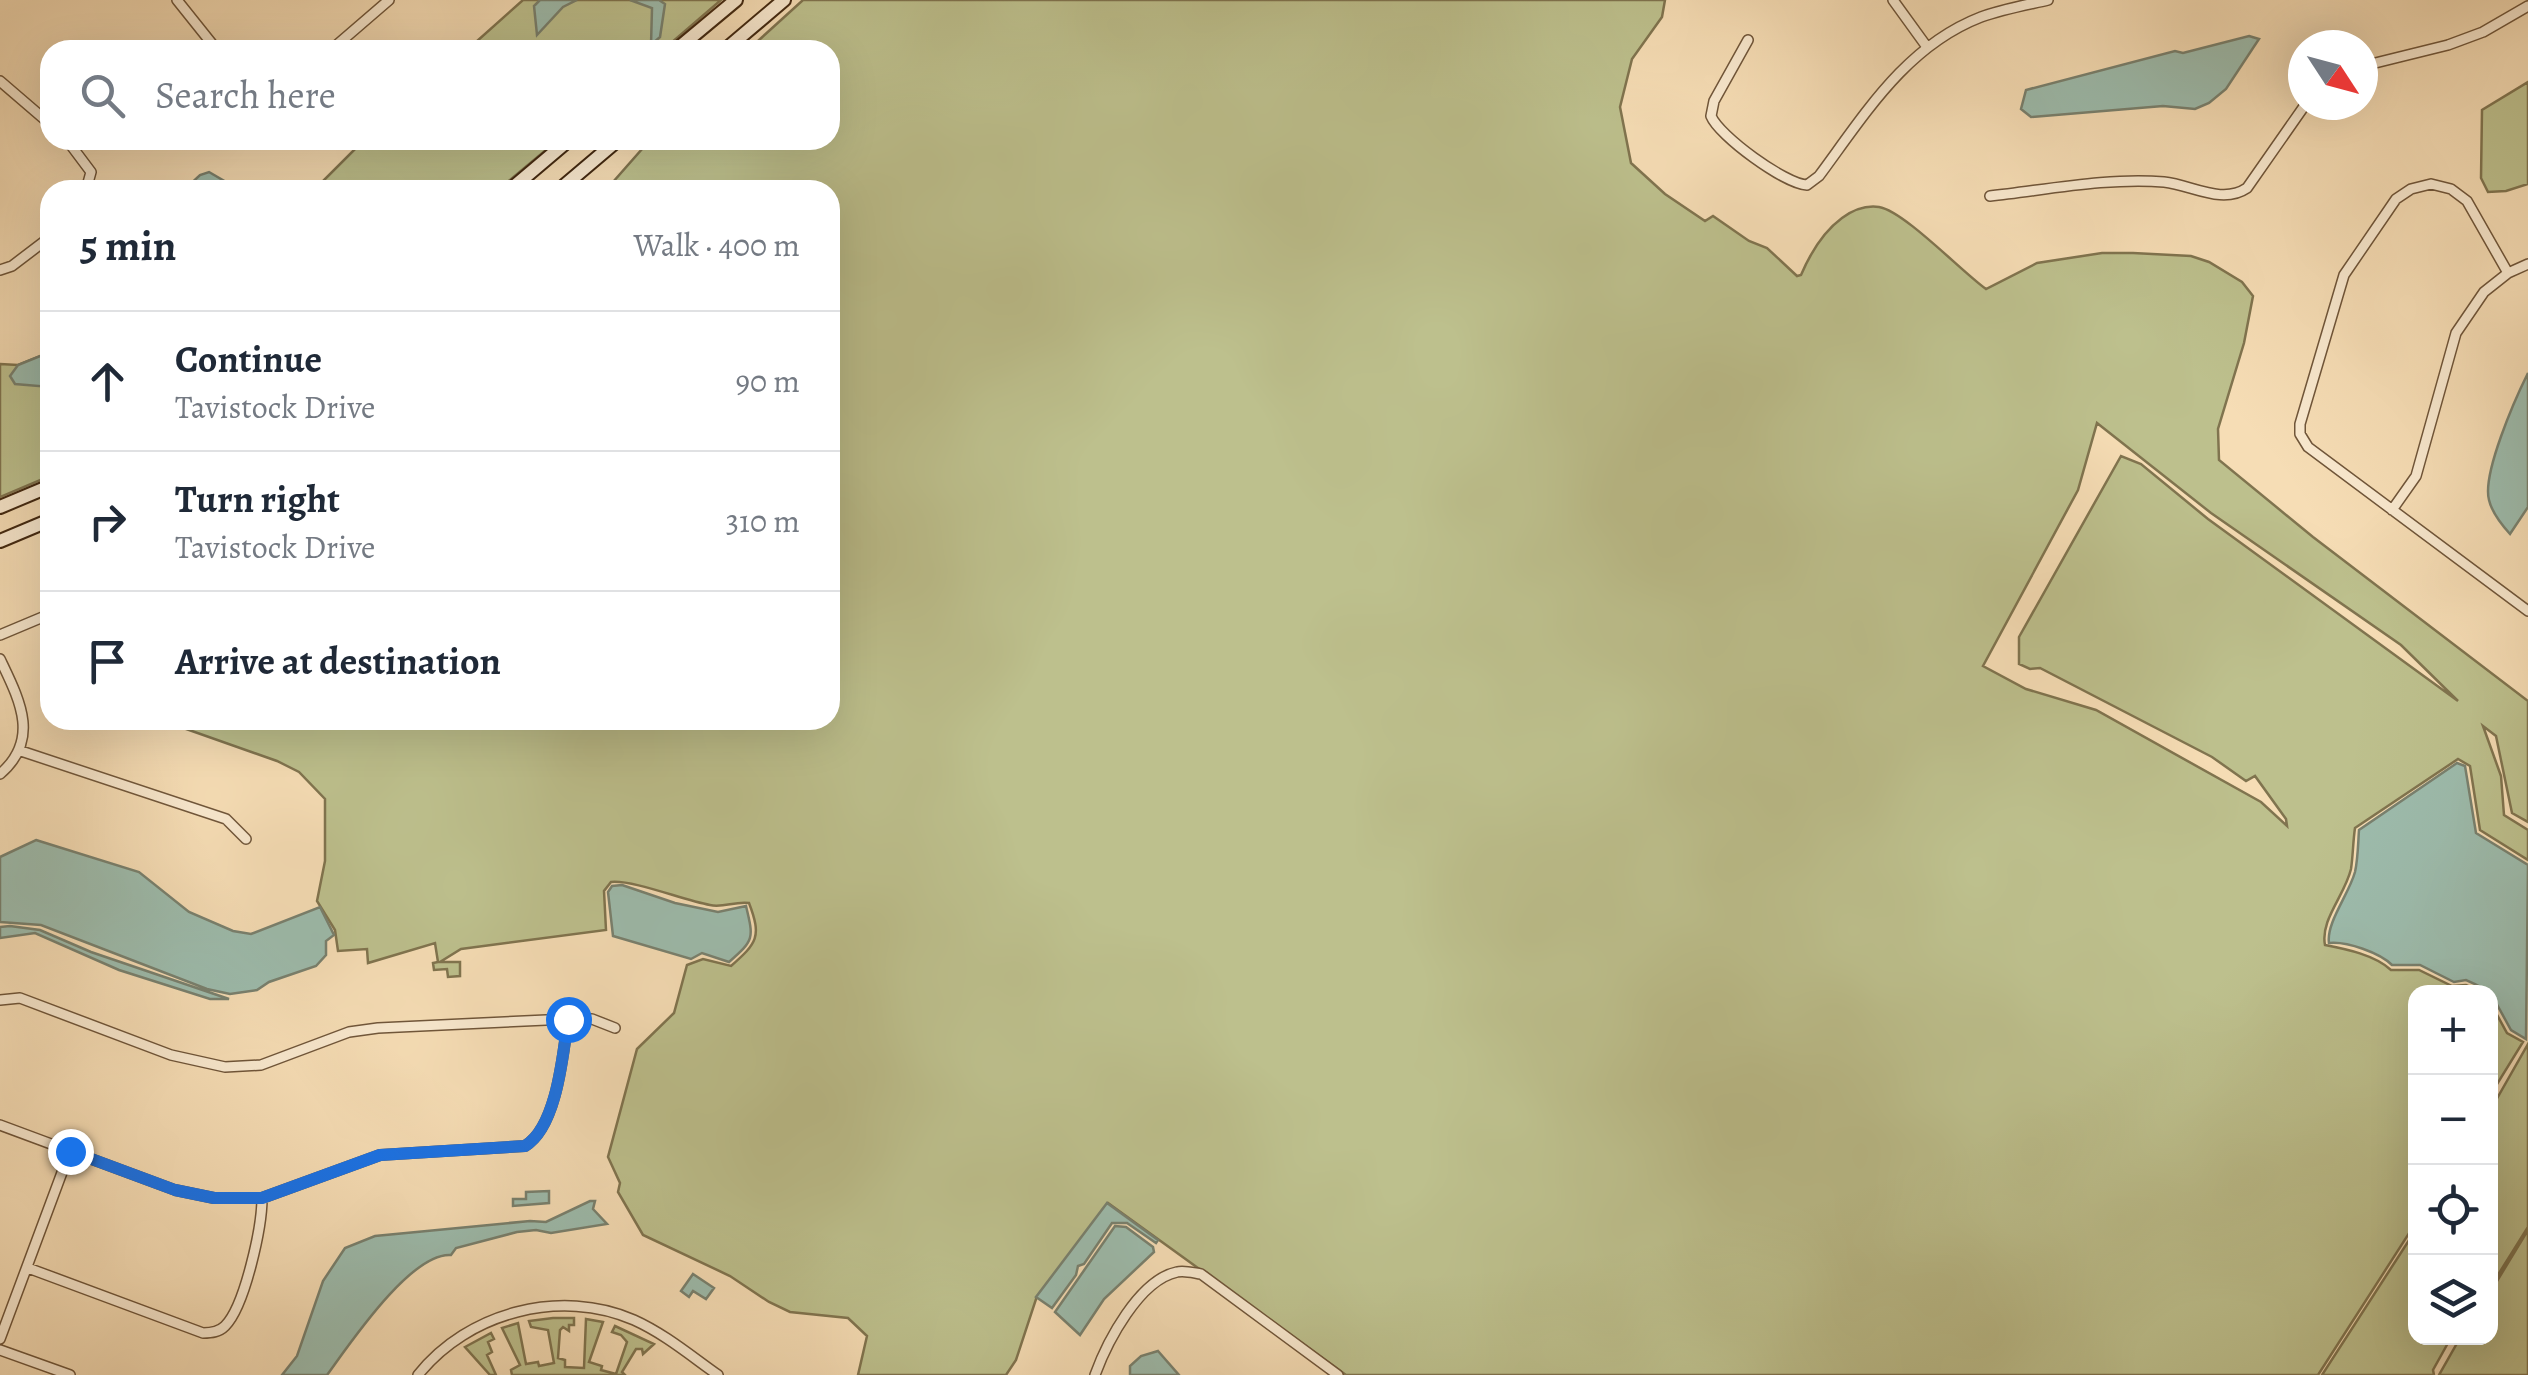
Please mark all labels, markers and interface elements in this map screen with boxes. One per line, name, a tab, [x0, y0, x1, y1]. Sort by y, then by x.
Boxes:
north arrow	[2288, 30, 2378, 120]
search box	[40, 40, 840, 150]
icon: search	[75, 68, 130, 123]
text: Search here	[155, 69, 336, 121]
text: 5 min	[80, 217, 176, 274]
text: Walk · 400 m	[634, 223, 800, 267]
text: Continue	[175, 333, 322, 385]
icon: ahead	[80, 354, 135, 409]
text: 90 m	[735, 359, 800, 403]
text: Tavistock Drive	[175, 385, 375, 429]
text: Turn right	[175, 473, 340, 525]
icon: right	[80, 494, 135, 549]
text: 310 m	[726, 499, 800, 543]
text: Tavistock Drive	[175, 525, 375, 569]
icon: arrive	[80, 634, 135, 689]
text: Arrive at destination	[175, 635, 501, 687]
map controls	[2408, 985, 2498, 1345]
button: +	[2408, 985, 2498, 1075]
route start	[546, 997, 592, 1043]
button: −	[2408, 1075, 2498, 1165]
route end	[48, 1129, 94, 1175]
button: locate	[2408, 1165, 2498, 1255]
button: layers	[2408, 1255, 2498, 1345]

